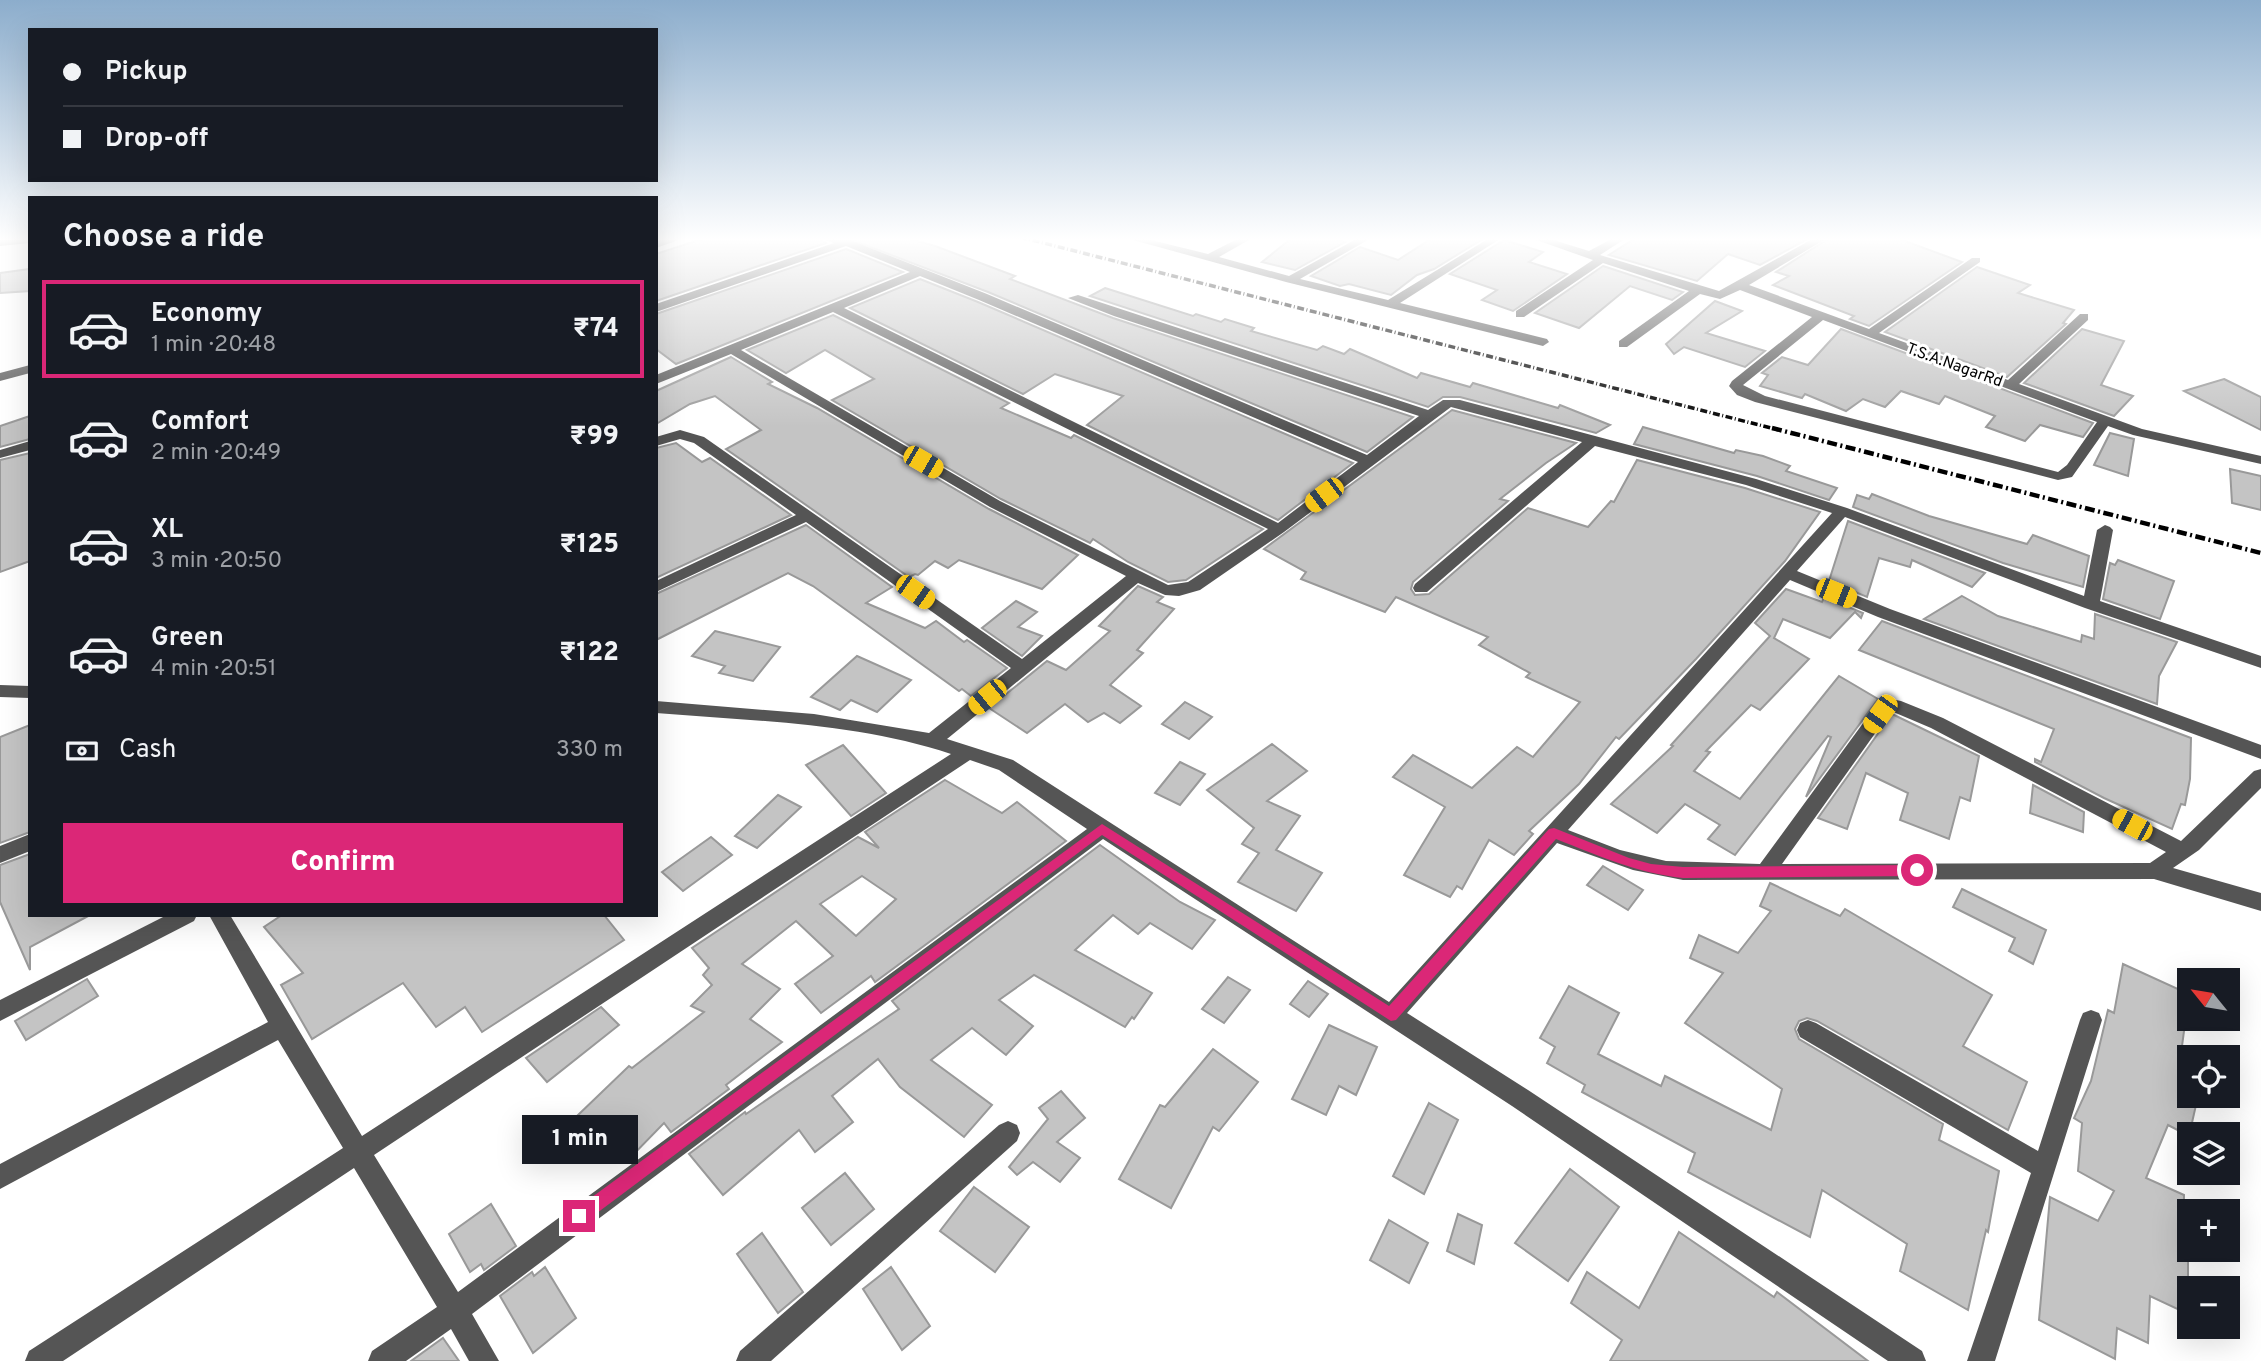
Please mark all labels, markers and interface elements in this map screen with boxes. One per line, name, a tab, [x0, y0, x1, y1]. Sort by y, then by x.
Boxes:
text: Pickup	[105, 56, 188, 89]
text: Drop-off	[105, 123, 208, 156]
text: Choose a ride	[63, 218, 264, 258]
icon: car	[67, 298, 130, 361]
text: Economy	[151, 298, 262, 331]
text: ₹74	[573, 313, 619, 346]
text: 1 min · 20:48	[151, 331, 276, 360]
street label: T.S.A.NagarRd	[1903, 339, 2005, 393]
icon: car	[67, 406, 130, 469]
text: Comfort	[151, 406, 249, 439]
text: ₹99	[570, 421, 619, 454]
text: 2 min · 20:49	[151, 439, 281, 468]
car	[900, 442, 947, 482]
car	[1301, 474, 1348, 516]
icon: car	[67, 514, 130, 577]
text: XL	[151, 514, 183, 547]
text: ₹125	[559, 529, 619, 562]
text: 3 min · 20:50	[151, 547, 282, 576]
car	[892, 571, 939, 613]
car	[1813, 575, 1860, 611]
icon: car	[67, 622, 130, 685]
text: Green	[151, 622, 224, 655]
text: ₹122	[559, 637, 619, 670]
text: 4 min · 20:51	[151, 655, 277, 684]
car	[965, 676, 1010, 718]
car	[1860, 691, 1901, 737]
icon: cash	[63, 732, 101, 770]
text: Cash	[119, 734, 176, 767]
text: 330 m	[556, 736, 623, 765]
car	[2109, 806, 2156, 844]
button: Confirm	[63, 823, 623, 903]
route start	[1901, 854, 1933, 886]
north arrow	[2177, 968, 2240, 1031]
map controls	[2177, 968, 2240, 1339]
button: locate	[2177, 1045, 2240, 1108]
callout: 1 min	[521, 1114, 637, 1164]
button: layers	[2177, 1122, 2240, 1185]
text: 1 min	[552, 1125, 608, 1154]
button: +	[2177, 1199, 2240, 1262]
route end	[563, 1200, 595, 1232]
button: −	[2177, 1276, 2240, 1339]

